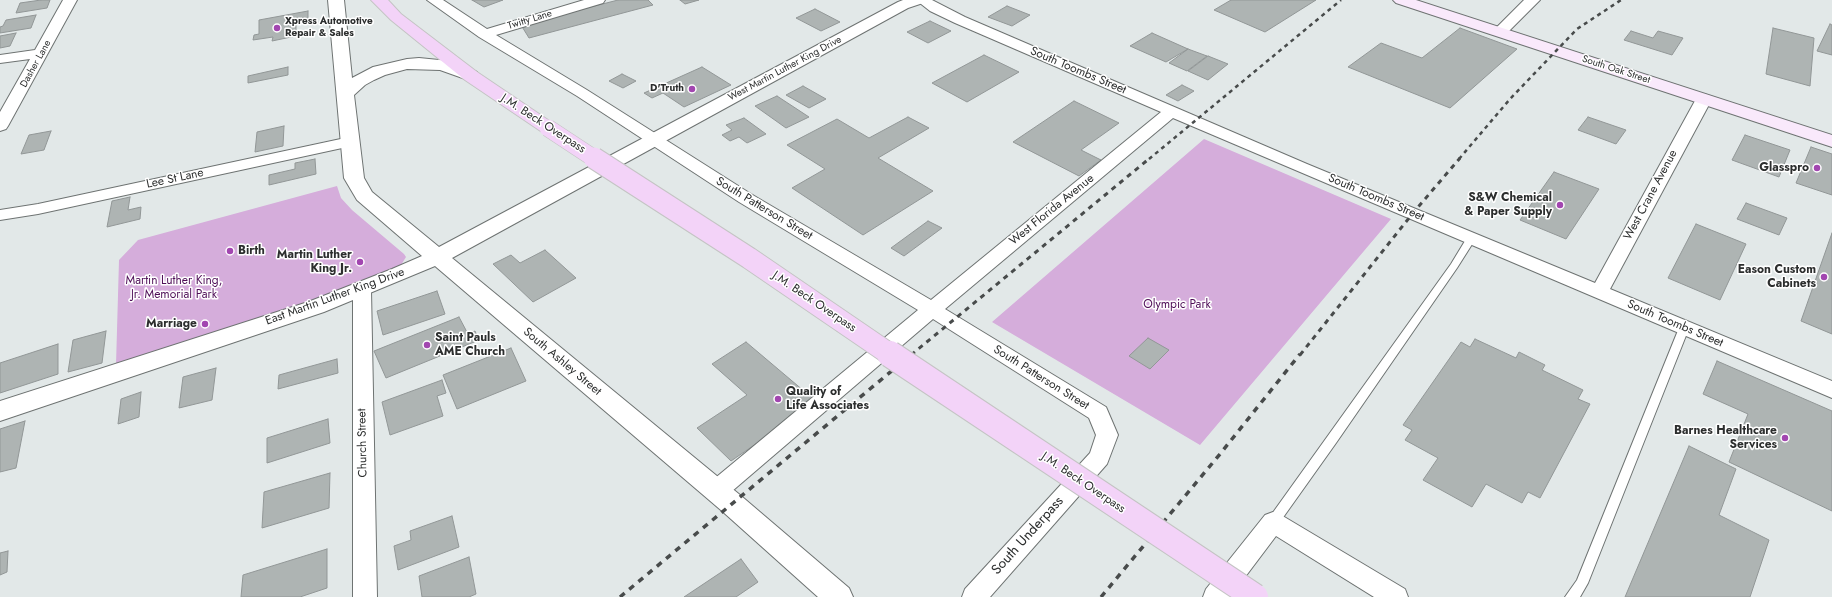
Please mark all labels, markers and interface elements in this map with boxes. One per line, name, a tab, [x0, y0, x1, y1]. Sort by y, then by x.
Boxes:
street label: Twitty Lane	[506, 8, 554, 32]
place label: Xpress Automotive Repair & Sales	[285, 16, 373, 40]
marker: Xpress Automotive Repair & Sales	[272, 23, 282, 33]
street label: West Martin Luther King Drive	[726, 34, 844, 104]
street label: Dasher Lane	[18, 38, 54, 90]
street label: South Toombs Street	[1028, 44, 1128, 98]
street label: South Oak Street	[1580, 53, 1652, 87]
place label: D'Truth	[650, 83, 684, 95]
marker: D'Truth	[687, 84, 697, 94]
street label: J.M. Beck Overpass	[498, 91, 588, 157]
street label: West Crane Avenue	[1621, 147, 1681, 243]
place label: Glasspro	[1759, 161, 1809, 175]
marker: Glasspro	[1812, 163, 1822, 173]
street label: Lee St Lane	[145, 166, 205, 192]
street label: South Toombs Street	[1326, 171, 1426, 225]
street label: West Florida Avenue	[1007, 172, 1097, 248]
street label: South Patterson Street	[713, 174, 815, 244]
place label: S&W Chemical & Paper Supply	[1464, 191, 1552, 219]
marker: S&W Chemical & Paper Supply	[1555, 200, 1565, 210]
place label: Birth	[238, 244, 265, 258]
marker: Birth	[225, 246, 235, 256]
place label: Martin Luther King Jr.	[277, 248, 352, 276]
marker: Martin Luther King Jr.	[355, 257, 365, 267]
place label: Eason Custom Cabinets	[1738, 263, 1816, 291]
street label: East Martin Luther King Drive	[263, 265, 407, 329]
street label: J.M. Beck Overpass	[769, 269, 859, 335]
marker: Eason Custom Cabinets	[1819, 272, 1829, 282]
park label: Martin Luther King, Jr. Memorial Park	[126, 274, 222, 302]
street label: South Toombs Street	[1625, 297, 1725, 351]
park label: Olympic Park	[1143, 298, 1211, 312]
place label: Marriage	[146, 317, 197, 331]
marker: Marriage	[200, 319, 210, 329]
street label: South Ashley Street	[520, 325, 604, 399]
place label: Saint Pauls AME Church	[435, 331, 505, 359]
marker: Saint Pauls AME Church	[422, 340, 432, 350]
street label: South Patterson Street	[990, 343, 1092, 413]
place label: Quality of Life Associates	[786, 385, 869, 413]
marker: Quality of Life Associates	[773, 394, 783, 404]
street label: Church Street	[355, 408, 371, 478]
place label: Barnes Healthcare Services	[1674, 424, 1777, 452]
marker: Barnes Healthcare Services	[1780, 433, 1790, 443]
street label: J.M. Beck Overpass	[1038, 450, 1128, 516]
street label: South Underpass	[988, 493, 1068, 579]

